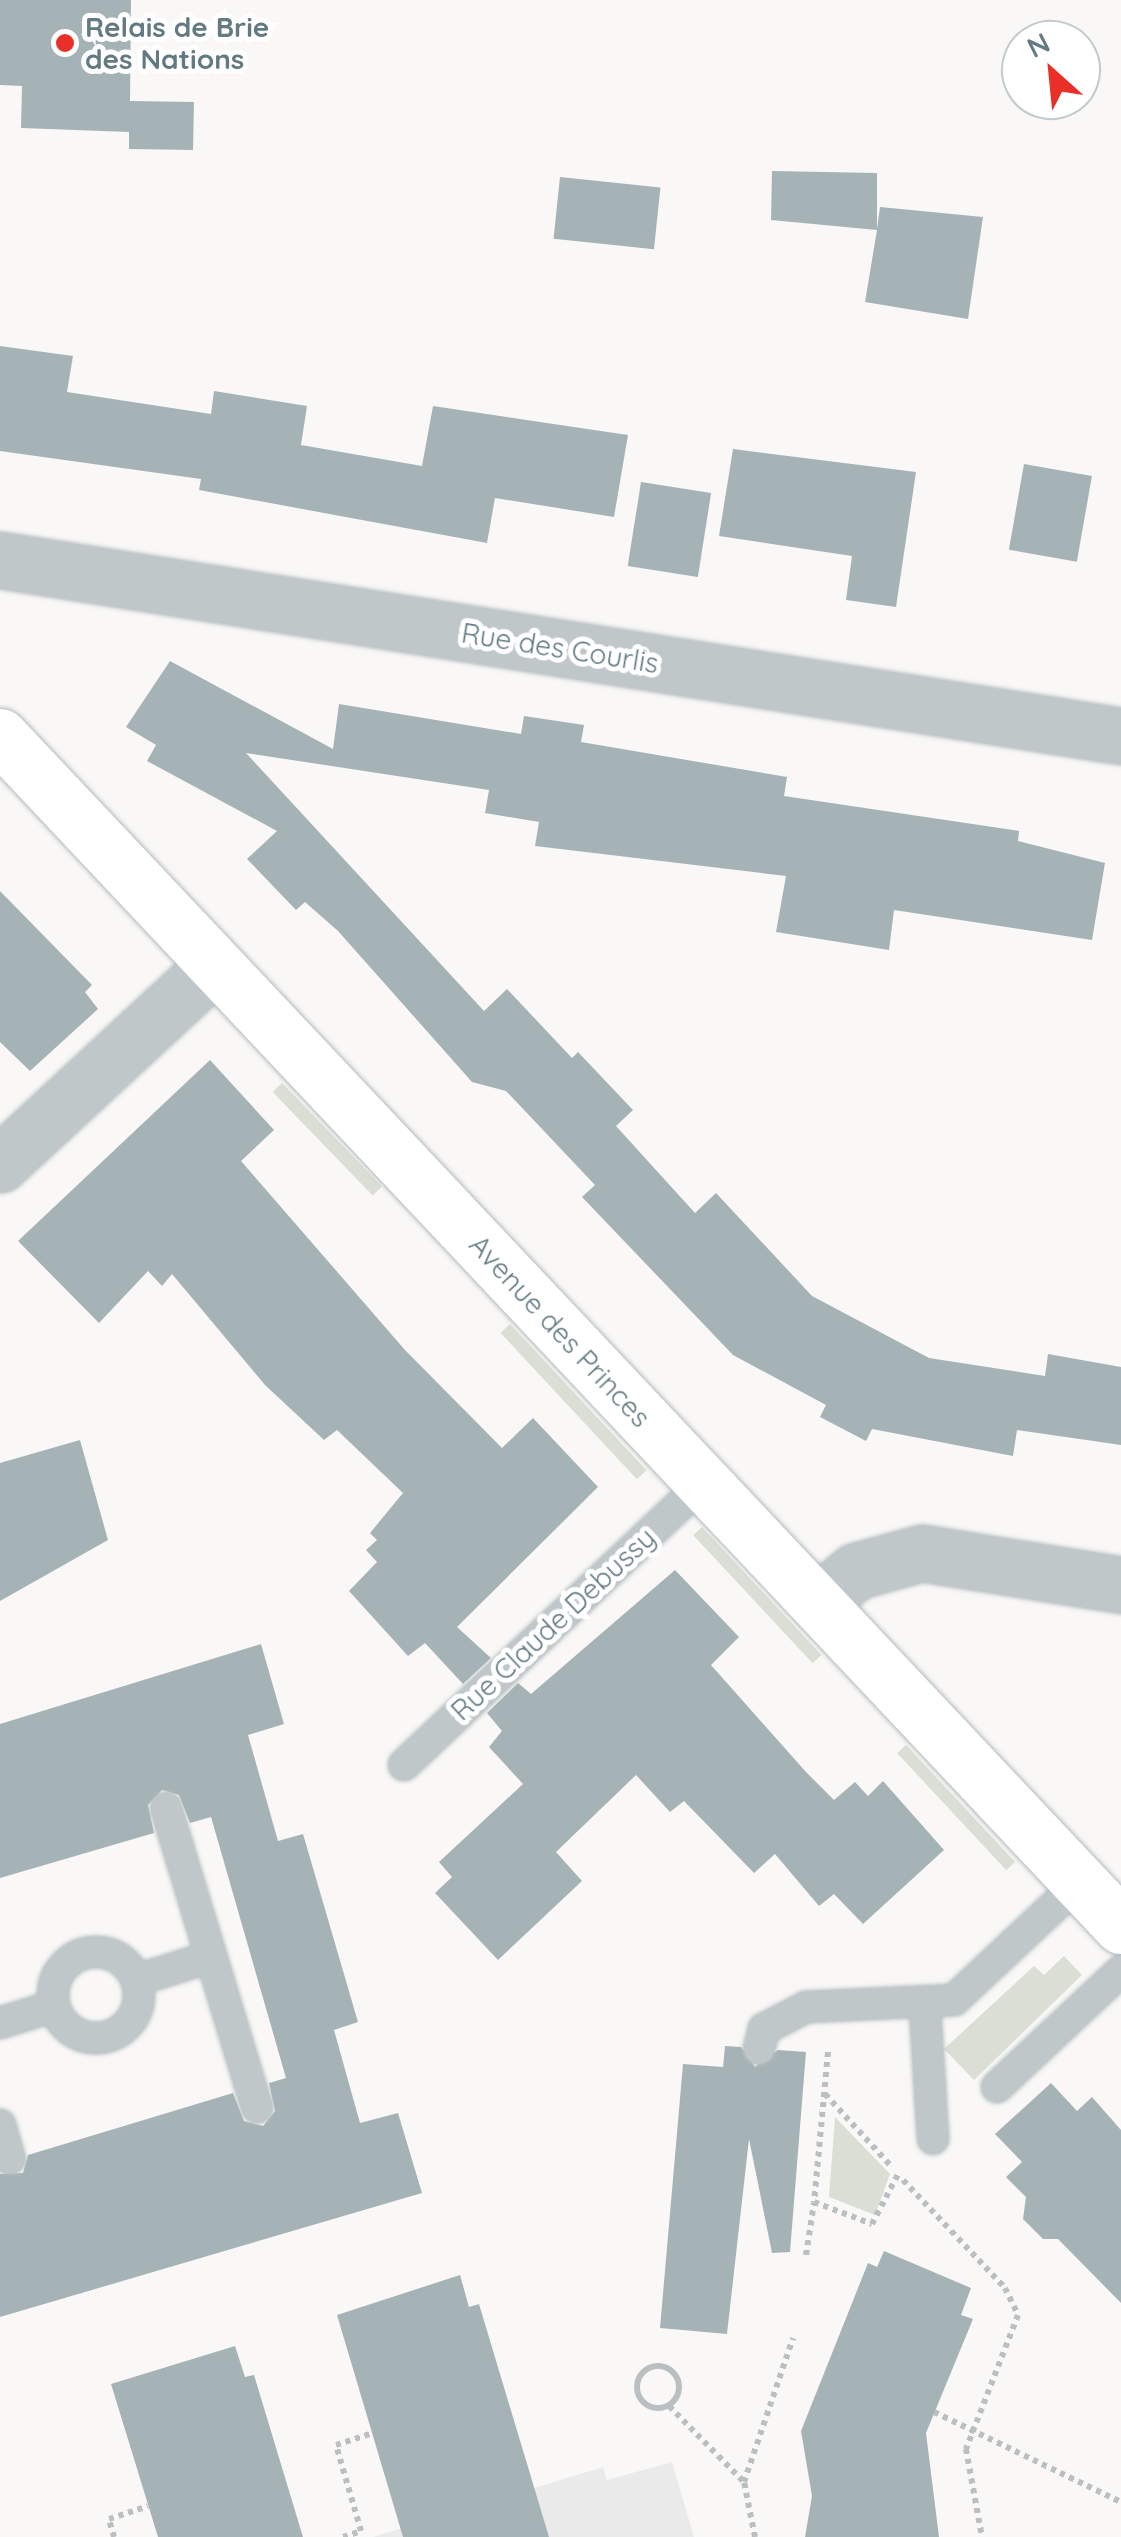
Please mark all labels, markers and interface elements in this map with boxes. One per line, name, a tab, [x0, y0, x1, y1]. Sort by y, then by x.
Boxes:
place label: Relais de Brie des Nations	[85, 10, 269, 76]
north arrow	[1001, 20, 1101, 120]
text: N	[1021, 24, 1055, 65]
marker: Relais de Brie des Nations	[54, 32, 76, 54]
street label: Rue des Courlis	[459, 616, 661, 680]
street label: Avenue des Princes	[462, 1228, 658, 1434]
street label: Rue Claude Debussy	[444, 1521, 662, 1727]

